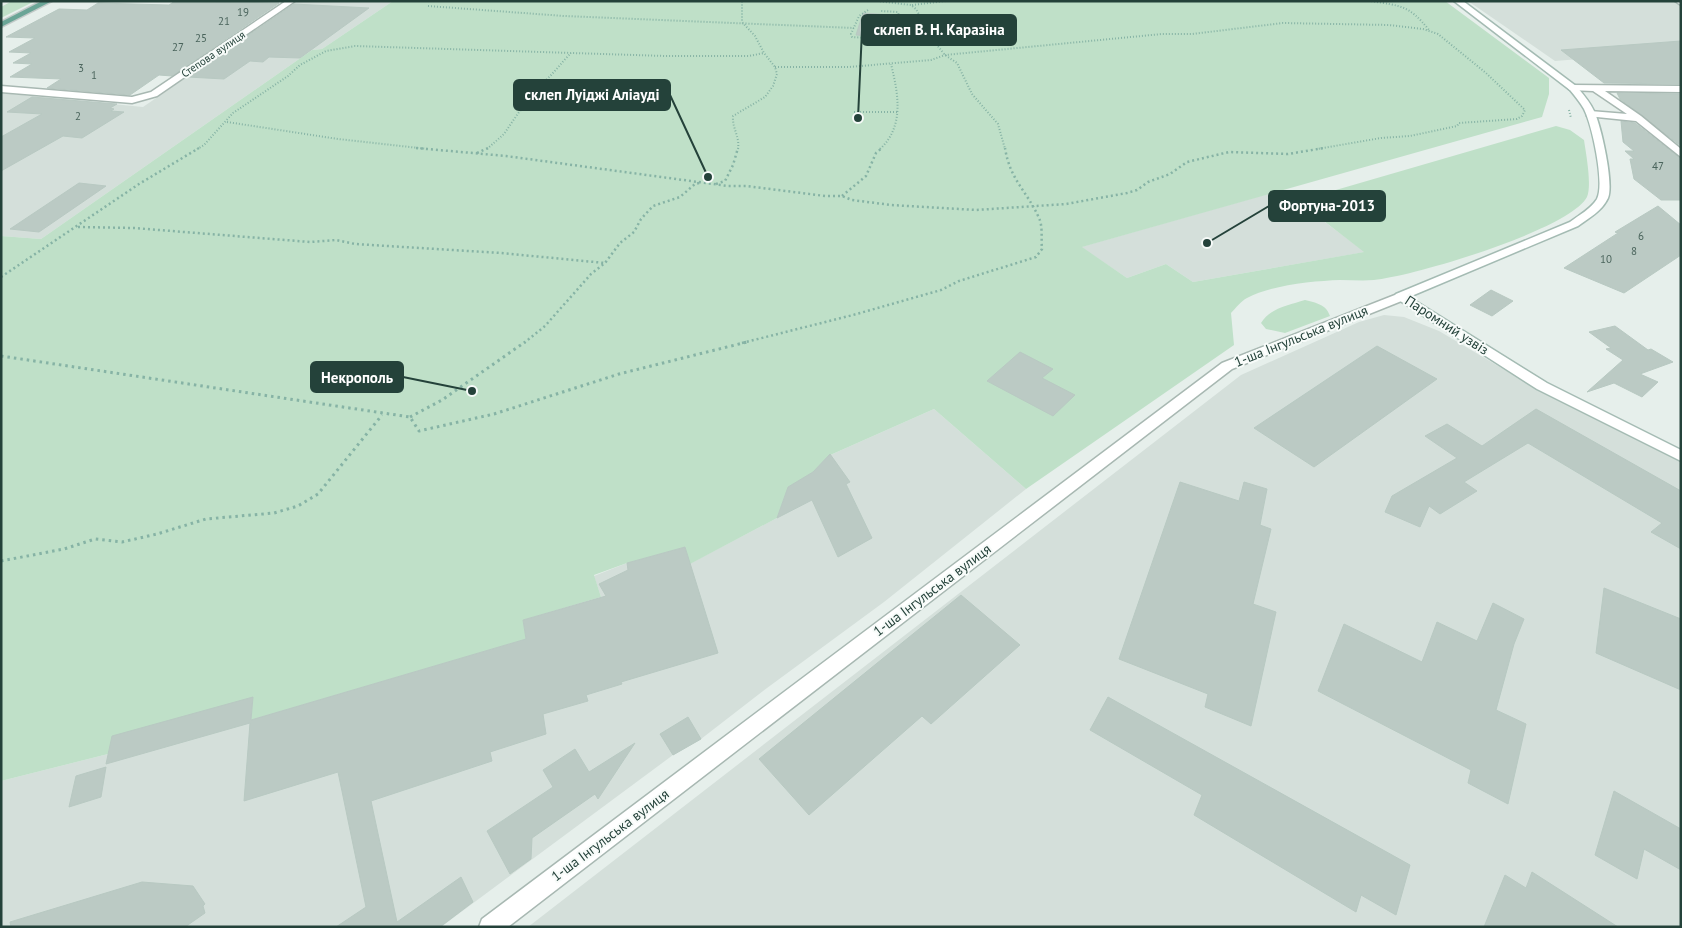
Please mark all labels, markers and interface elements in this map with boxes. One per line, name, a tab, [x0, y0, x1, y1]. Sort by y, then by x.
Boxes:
house number: 19	[237, 5, 249, 19]
house number: 21	[218, 14, 230, 28]
callout: склеп В. Н. Каразіна	[862, 15, 1016, 45]
text: склеп В. Н. Каразіна	[873, 20, 1005, 39]
street label: Степова вулиця	[178, 27, 248, 81]
house number: 25	[195, 31, 207, 45]
house number: 27	[172, 40, 184, 54]
house number: 3	[78, 61, 84, 75]
house number: 1	[91, 68, 97, 82]
callout: склеп Луіджі Аліауді	[514, 80, 670, 110]
text: склеп Луіджі Аліауді	[524, 85, 660, 104]
house number: 2	[75, 109, 81, 123]
house number: 47	[1652, 159, 1664, 173]
callout: Фортуна-2013	[1269, 191, 1385, 221]
text: Фортуна-2013	[1279, 196, 1375, 215]
house number: 6	[1638, 229, 1644, 243]
house number: 8	[1631, 244, 1637, 258]
house number: 10	[1600, 252, 1612, 266]
street label: Паромний узвіз	[1402, 291, 1492, 359]
street label: 1-ша Інгульська вулиця	[1231, 301, 1371, 371]
callout: Некрополь	[311, 362, 403, 392]
text: Некрополь	[321, 368, 394, 387]
street label: 1-ша Інгульська вулиця	[870, 540, 994, 640]
street label: 1-ша Інгульська вулиця	[548, 785, 672, 885]

